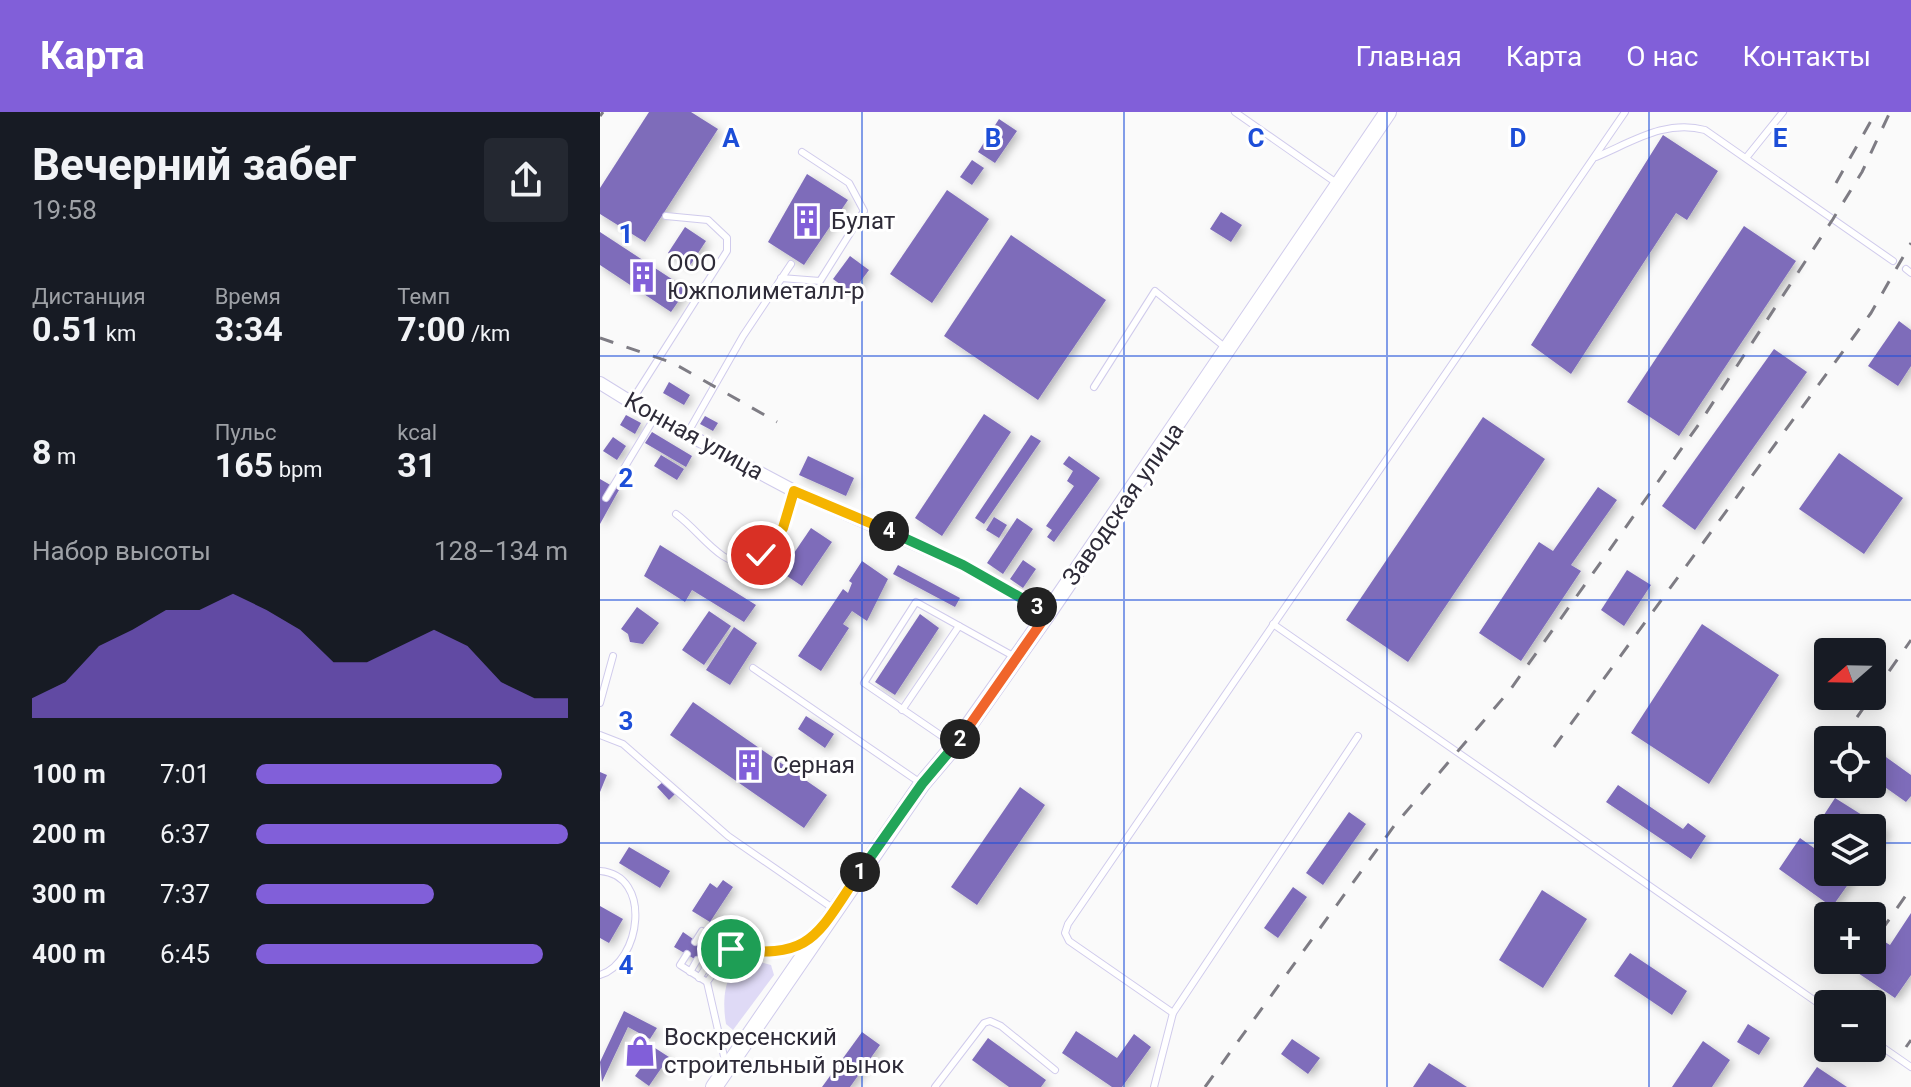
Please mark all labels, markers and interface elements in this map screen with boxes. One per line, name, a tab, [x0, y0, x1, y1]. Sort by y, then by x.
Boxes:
text: Карта	[40, 34, 145, 78]
text: Главная	[1355, 40, 1462, 73]
text: Карта	[1506, 40, 1582, 73]
text: О нас	[1626, 40, 1698, 73]
text: Контакты	[1742, 40, 1871, 73]
text: A	[722, 123, 740, 153]
text: B	[985, 123, 1001, 153]
text: C	[1247, 123, 1265, 153]
text: D	[1510, 123, 1526, 153]
text: E	[1773, 123, 1788, 153]
button: share	[484, 138, 568, 222]
text: Вечерний забег	[32, 139, 356, 191]
text: 19:58	[32, 195, 97, 225]
building icon: Булат	[790, 204, 824, 238]
place label: Булат	[831, 207, 896, 235]
text: 1	[619, 219, 633, 249]
place label: ООО Южполиметалл-р	[667, 249, 865, 305]
building icon: ООО Южполиметалл-р	[626, 260, 660, 294]
text: Дистанция	[32, 284, 146, 309]
text: Время	[215, 284, 281, 309]
text: Темп	[397, 284, 450, 309]
text: 0.51	[32, 309, 100, 349]
text: 3:34	[215, 309, 283, 349]
text: 7:00	[397, 309, 465, 349]
text: km	[100, 321, 136, 346]
text: /km	[465, 321, 510, 346]
street label: Конная улица	[620, 386, 768, 486]
street label: Заводская улица	[1056, 417, 1190, 591]
text: Пульс	[215, 420, 277, 445]
text: kcal	[397, 420, 437, 445]
text: 8	[32, 432, 52, 472]
text: m	[52, 444, 76, 469]
text: 165	[215, 445, 273, 485]
text: 31	[397, 445, 436, 485]
text: bpm	[273, 457, 323, 482]
text: 2	[619, 463, 633, 493]
pin: 4	[869, 511, 909, 551]
text: 4	[883, 518, 895, 543]
pin	[727, 521, 795, 589]
icon: check	[739, 533, 783, 577]
text: Набор высоты	[32, 536, 211, 566]
text: 128–134 m	[434, 536, 568, 566]
pin: 3	[1017, 587, 1057, 627]
text: 3	[1031, 594, 1043, 619]
north arrow	[1814, 638, 1886, 710]
map controls	[1814, 638, 1886, 1062]
text: 3	[619, 706, 633, 736]
pin: 2	[940, 719, 980, 759]
text: 2	[954, 726, 966, 751]
button: locate	[1814, 726, 1886, 798]
building icon: Серная	[732, 748, 766, 782]
place label: Серная	[773, 751, 855, 779]
text: 100 m	[32, 759, 106, 789]
text: 7:01	[160, 759, 210, 789]
button: layers	[1814, 814, 1886, 886]
text: 200 m	[32, 819, 106, 849]
text: 6:37	[160, 819, 210, 849]
pin: 1	[840, 852, 880, 892]
text: 1	[854, 859, 866, 884]
text: 300 m	[32, 879, 106, 909]
text: 7:37	[160, 879, 210, 909]
button: +	[1814, 902, 1886, 974]
pin	[697, 915, 765, 983]
icon: arrive	[709, 927, 753, 971]
text: 400 m	[32, 939, 106, 969]
text: 6:45	[160, 939, 210, 969]
text: 4	[619, 950, 634, 980]
button: −	[1814, 990, 1886, 1062]
place label: Воскресенский строительный рынок	[664, 1023, 904, 1079]
shop icon: Воскресенский строительный рынок	[623, 1034, 657, 1068]

